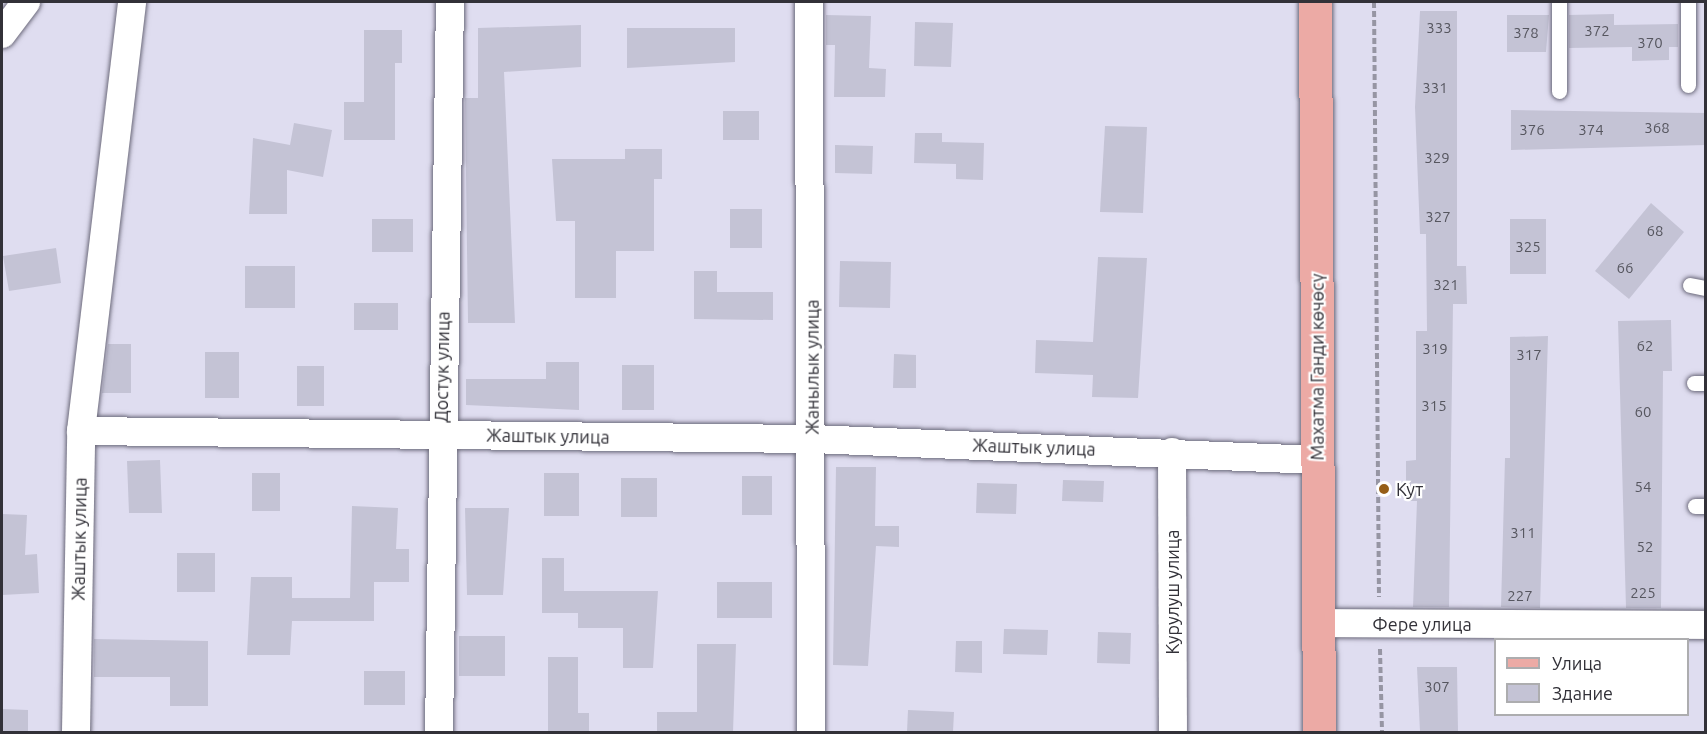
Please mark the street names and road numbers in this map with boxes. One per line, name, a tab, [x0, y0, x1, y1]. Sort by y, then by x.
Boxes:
street label: Махатма Ганди көчөсү	[1306, 274, 1328, 460]
street label: Жанылык улица	[801, 299, 823, 435]
street label: Достук улица	[430, 311, 454, 423]
street label: Жаштык улица	[486, 424, 610, 448]
street label: Жаштык улица	[972, 434, 1096, 460]
street label: Жаштык улица	[67, 477, 91, 601]
street label: Курулуш улица	[1161, 529, 1183, 655]
street label: Фере улица	[1372, 613, 1472, 635]

